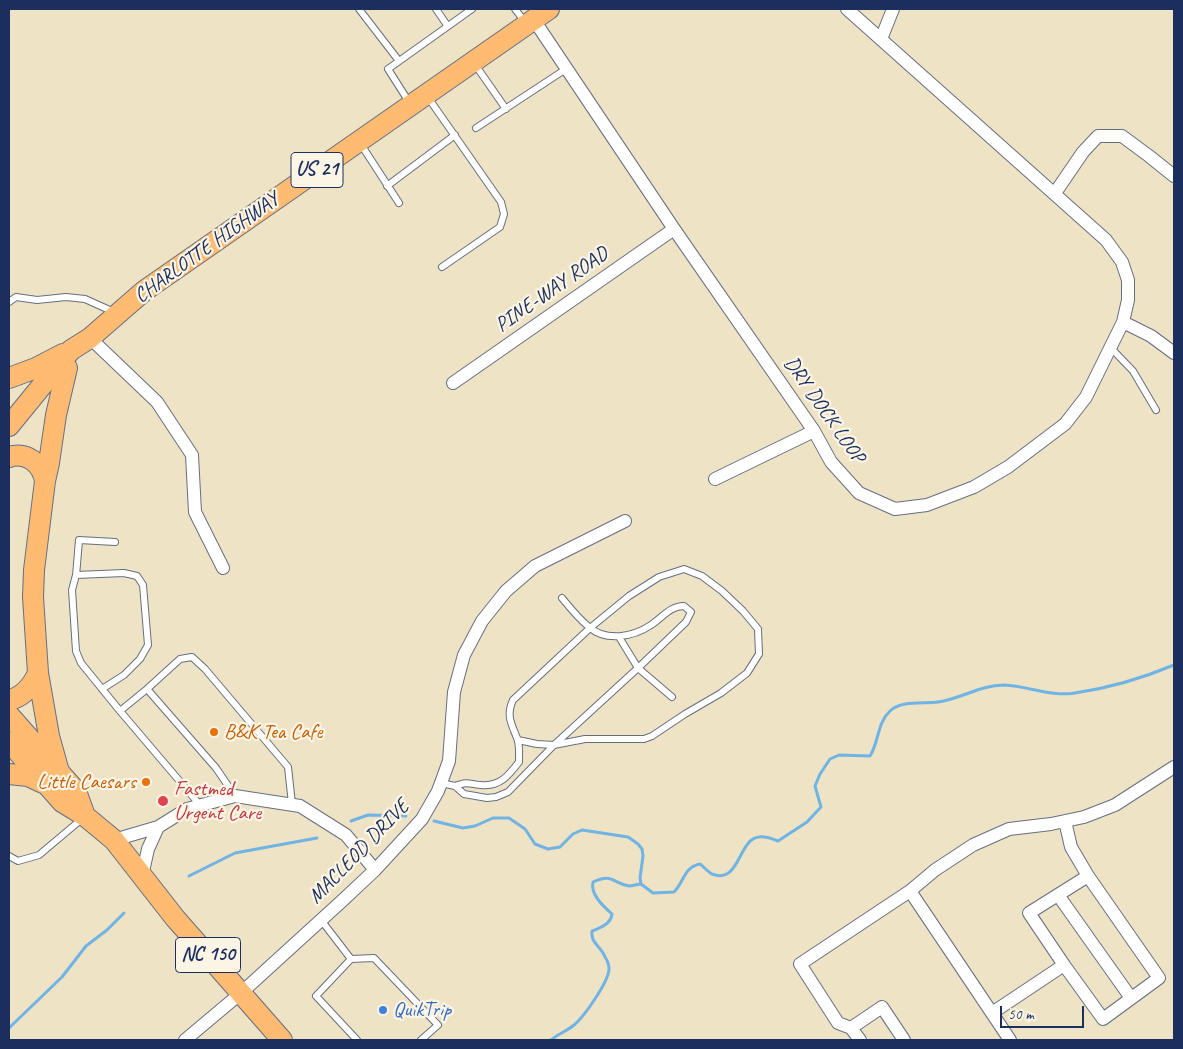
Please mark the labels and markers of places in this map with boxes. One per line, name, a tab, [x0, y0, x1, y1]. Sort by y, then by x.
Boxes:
place label: B&K Tea Cafe	[224, 719, 322, 745]
marker: B&K Tea Cafe	[208, 726, 220, 738]
place label: Little Caesars	[37, 769, 136, 795]
marker: Little Caesars	[140, 776, 152, 788]
place label: Fastmed Urgent Care	[174, 776, 261, 826]
marker: Fastmed Urgent Care	[156, 794, 170, 808]
place label: QuikTrip	[393, 997, 451, 1023]
marker: QuikTrip	[377, 1004, 389, 1016]

